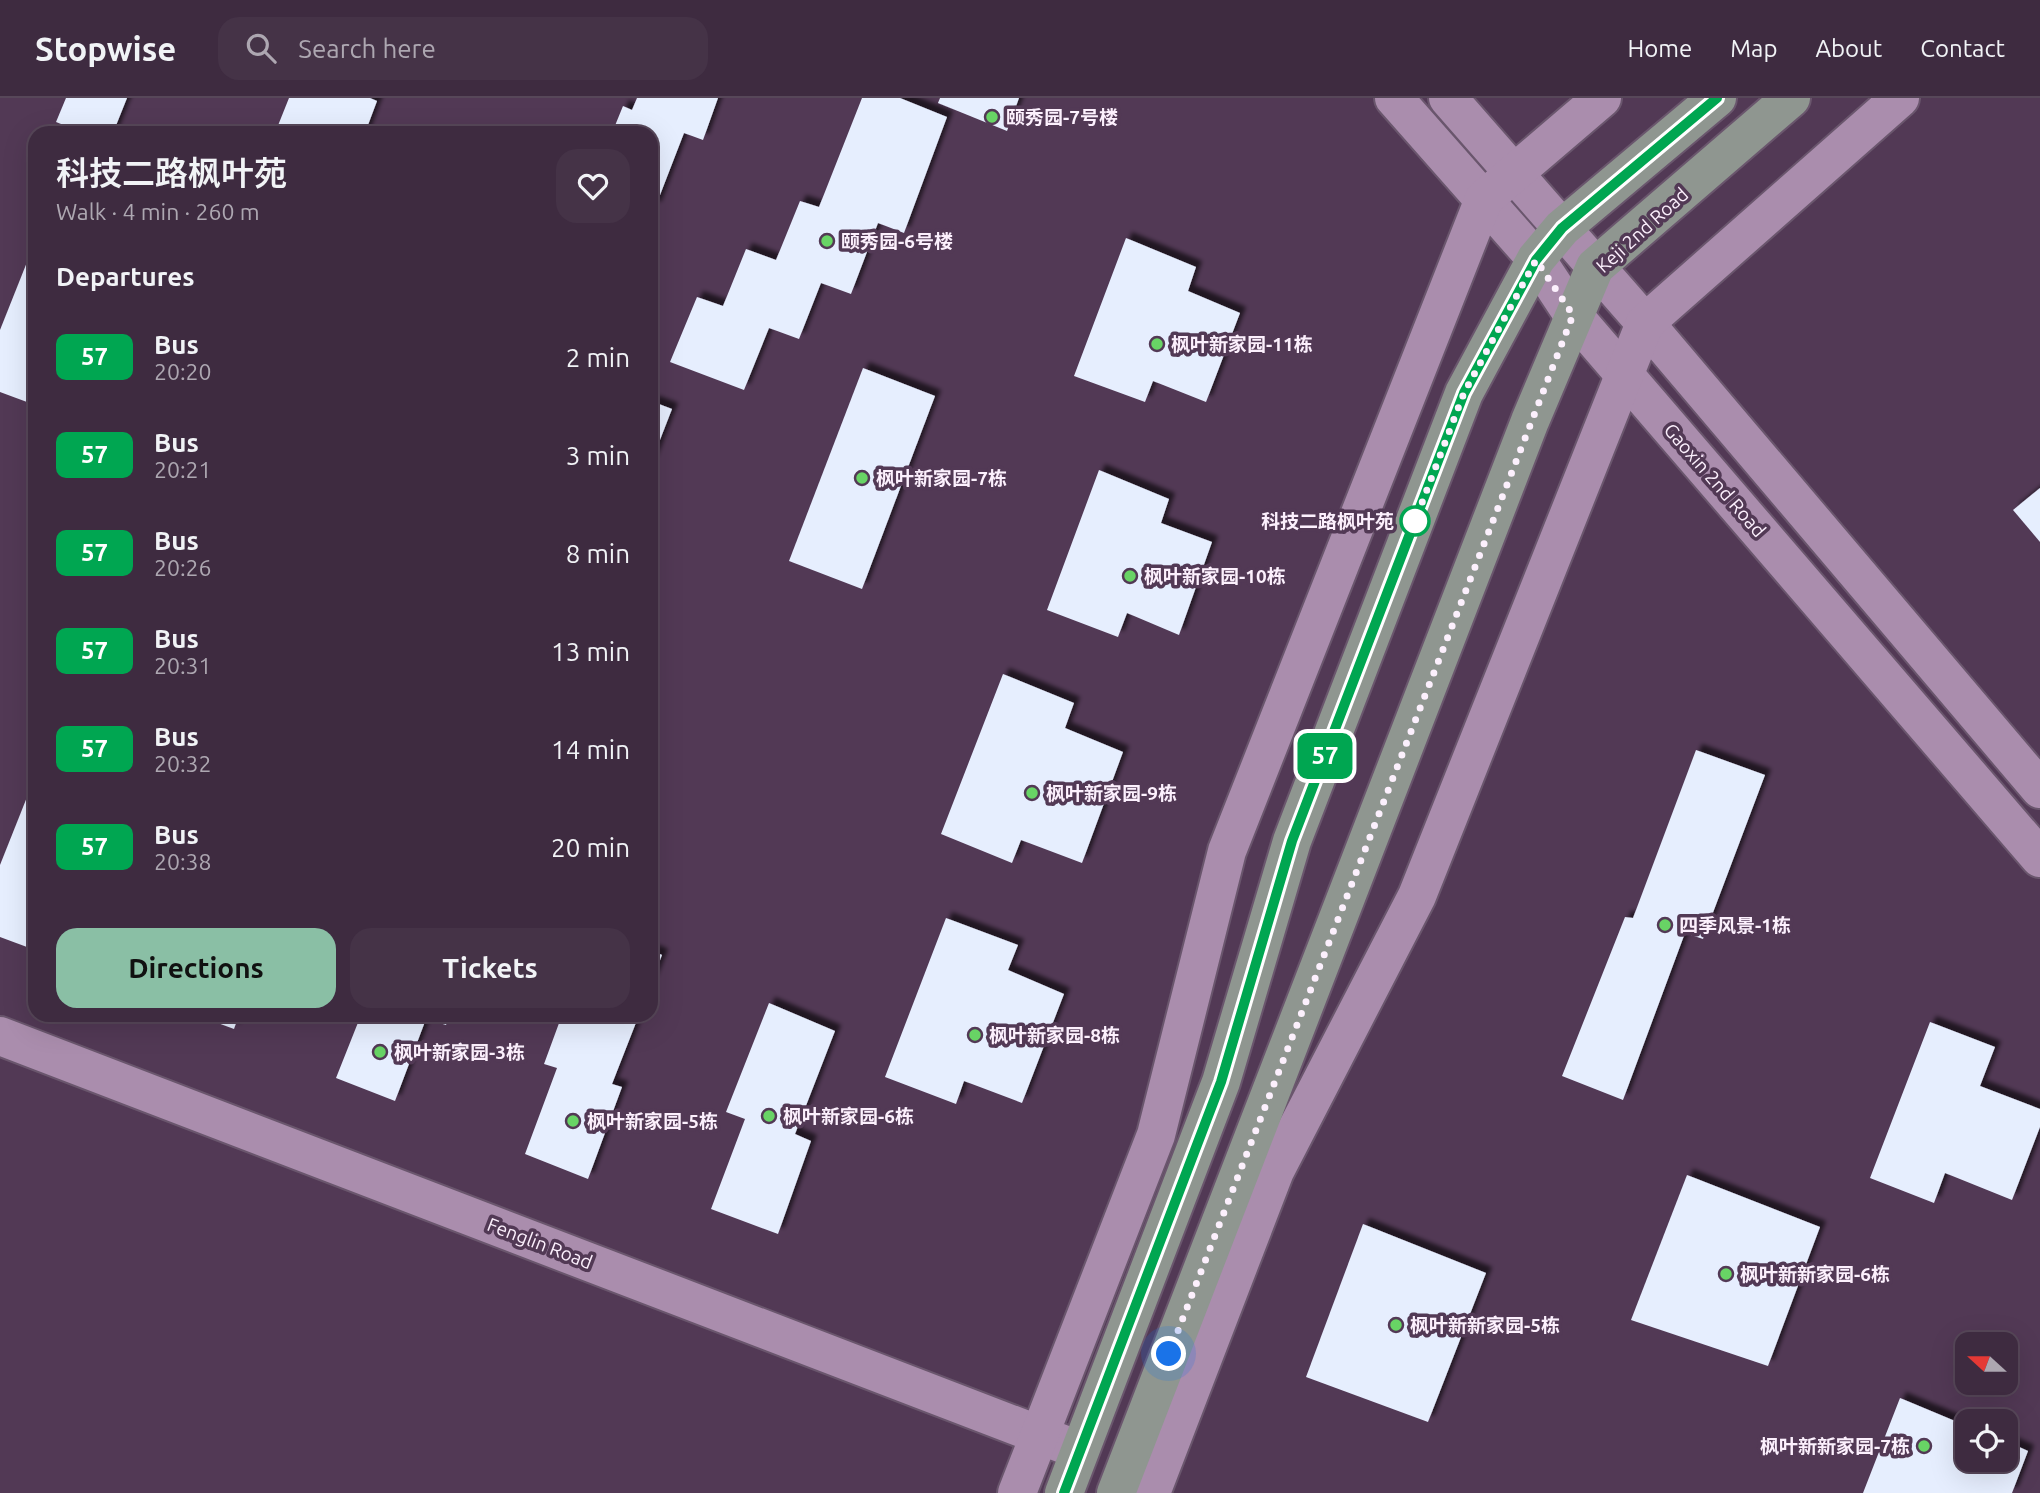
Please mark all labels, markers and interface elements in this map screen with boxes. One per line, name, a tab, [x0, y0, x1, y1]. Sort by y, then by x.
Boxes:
search box	[218, 17, 708, 80]
icon: search	[242, 29, 280, 67]
text: Stopwise	[35, 30, 176, 67]
text: Search here	[298, 34, 436, 63]
text: Home	[1627, 35, 1692, 62]
text: Map	[1730, 35, 1777, 62]
text: About	[1815, 35, 1882, 62]
text: Contact	[1920, 35, 2005, 62]
place label: 颐秀园-7号楼	[1006, 106, 1118, 128]
marker: 颐秀园-7号楼	[984, 109, 1000, 125]
button: heart	[556, 149, 630, 223]
text: 科技二路枫叶苑	[56, 154, 287, 191]
street label: Keji 2nd Road	[1591, 183, 1693, 277]
text: Walk · 4 min · 260 m	[56, 199, 260, 224]
place label: 颐秀园-6号楼	[841, 230, 953, 252]
marker: 颐秀园-6号楼	[819, 233, 835, 249]
text: Departures	[56, 262, 194, 291]
text: Bus	[154, 330, 199, 359]
place label: 枫叶新家园-11栋	[1171, 333, 1313, 355]
marker: 枫叶新家园-11栋	[1149, 336, 1165, 352]
text: 57	[81, 343, 108, 370]
text: 2 min	[566, 343, 630, 372]
text: 20:20	[154, 359, 212, 384]
street label: Gaoxin 2nd Road	[1660, 419, 1770, 541]
text: Bus	[154, 428, 199, 457]
text: 57	[81, 441, 108, 468]
text: 3 min	[566, 441, 630, 470]
text: 20:21	[154, 457, 212, 482]
place label: 枫叶新家园-7栋	[876, 467, 1007, 489]
marker: 枫叶新家园-7栋	[854, 470, 870, 486]
marker: 科技二路枫叶苑	[1400, 506, 1430, 536]
place label: 科技二路枫叶苑	[1261, 510, 1394, 532]
text: Bus	[154, 526, 199, 555]
text: 57	[81, 539, 108, 566]
text: 8 min	[566, 539, 630, 568]
text: 20:26	[154, 555, 212, 580]
place label: 枫叶新家园-10栋	[1144, 565, 1286, 587]
marker: 枫叶新家园-10栋	[1122, 568, 1138, 584]
text: Bus	[154, 624, 199, 653]
text: 57	[81, 637, 108, 664]
text: 13 min	[551, 637, 630, 666]
text: 20:31	[154, 653, 212, 678]
text: Bus	[154, 722, 199, 751]
line badge: 57	[1294, 733, 1356, 779]
text: 57	[81, 735, 108, 762]
text: 14 min	[551, 735, 630, 764]
text: 57	[1311, 742, 1339, 769]
text: 20:32	[154, 751, 212, 776]
place label: 枫叶新家园-9栋	[1046, 782, 1177, 804]
marker: 枫叶新家园-9栋	[1024, 785, 1040, 801]
text: Bus	[154, 820, 199, 849]
text: 57	[81, 833, 108, 860]
text: 20 min	[551, 833, 630, 862]
text: 20:38	[154, 849, 212, 874]
place label: 四季风景-1栋	[1679, 914, 1791, 936]
marker: 四季风景-1栋	[1657, 917, 1673, 933]
button: Directions	[56, 928, 336, 1008]
button: Tickets	[350, 928, 630, 1008]
place label: 枫叶新家园-8栋	[989, 1024, 1120, 1046]
marker: 枫叶新家园-8栋	[967, 1027, 983, 1043]
place label: 枫叶新家园-3栋	[394, 1041, 525, 1063]
marker: 枫叶新家园-3栋	[372, 1044, 388, 1060]
place label: 枫叶新家园-6栋	[783, 1105, 914, 1127]
marker: 枫叶新家园-6栋	[761, 1108, 777, 1124]
place label: 枫叶新家园-5栋	[587, 1110, 718, 1132]
marker: 枫叶新家园-5栋	[565, 1113, 581, 1129]
street label: Fenglin Road	[484, 1213, 596, 1273]
place label: 枫叶新新家园-6栋	[1740, 1263, 1890, 1285]
marker: 枫叶新新家园-6栋	[1718, 1266, 1734, 1282]
place label: 枫叶新新家园-5栋	[1410, 1314, 1560, 1336]
marker: 枫叶新新家园-5栋	[1388, 1317, 1404, 1333]
north arrow	[1955, 1332, 2018, 1395]
map controls	[1955, 1332, 2018, 1472]
your location	[1151, 1336, 1186, 1371]
button: locate	[1955, 1409, 2018, 1472]
place label: 枫叶新新家园-7栋	[1760, 1435, 1910, 1457]
marker: 枫叶新新家园-7栋	[1916, 1438, 1932, 1454]

